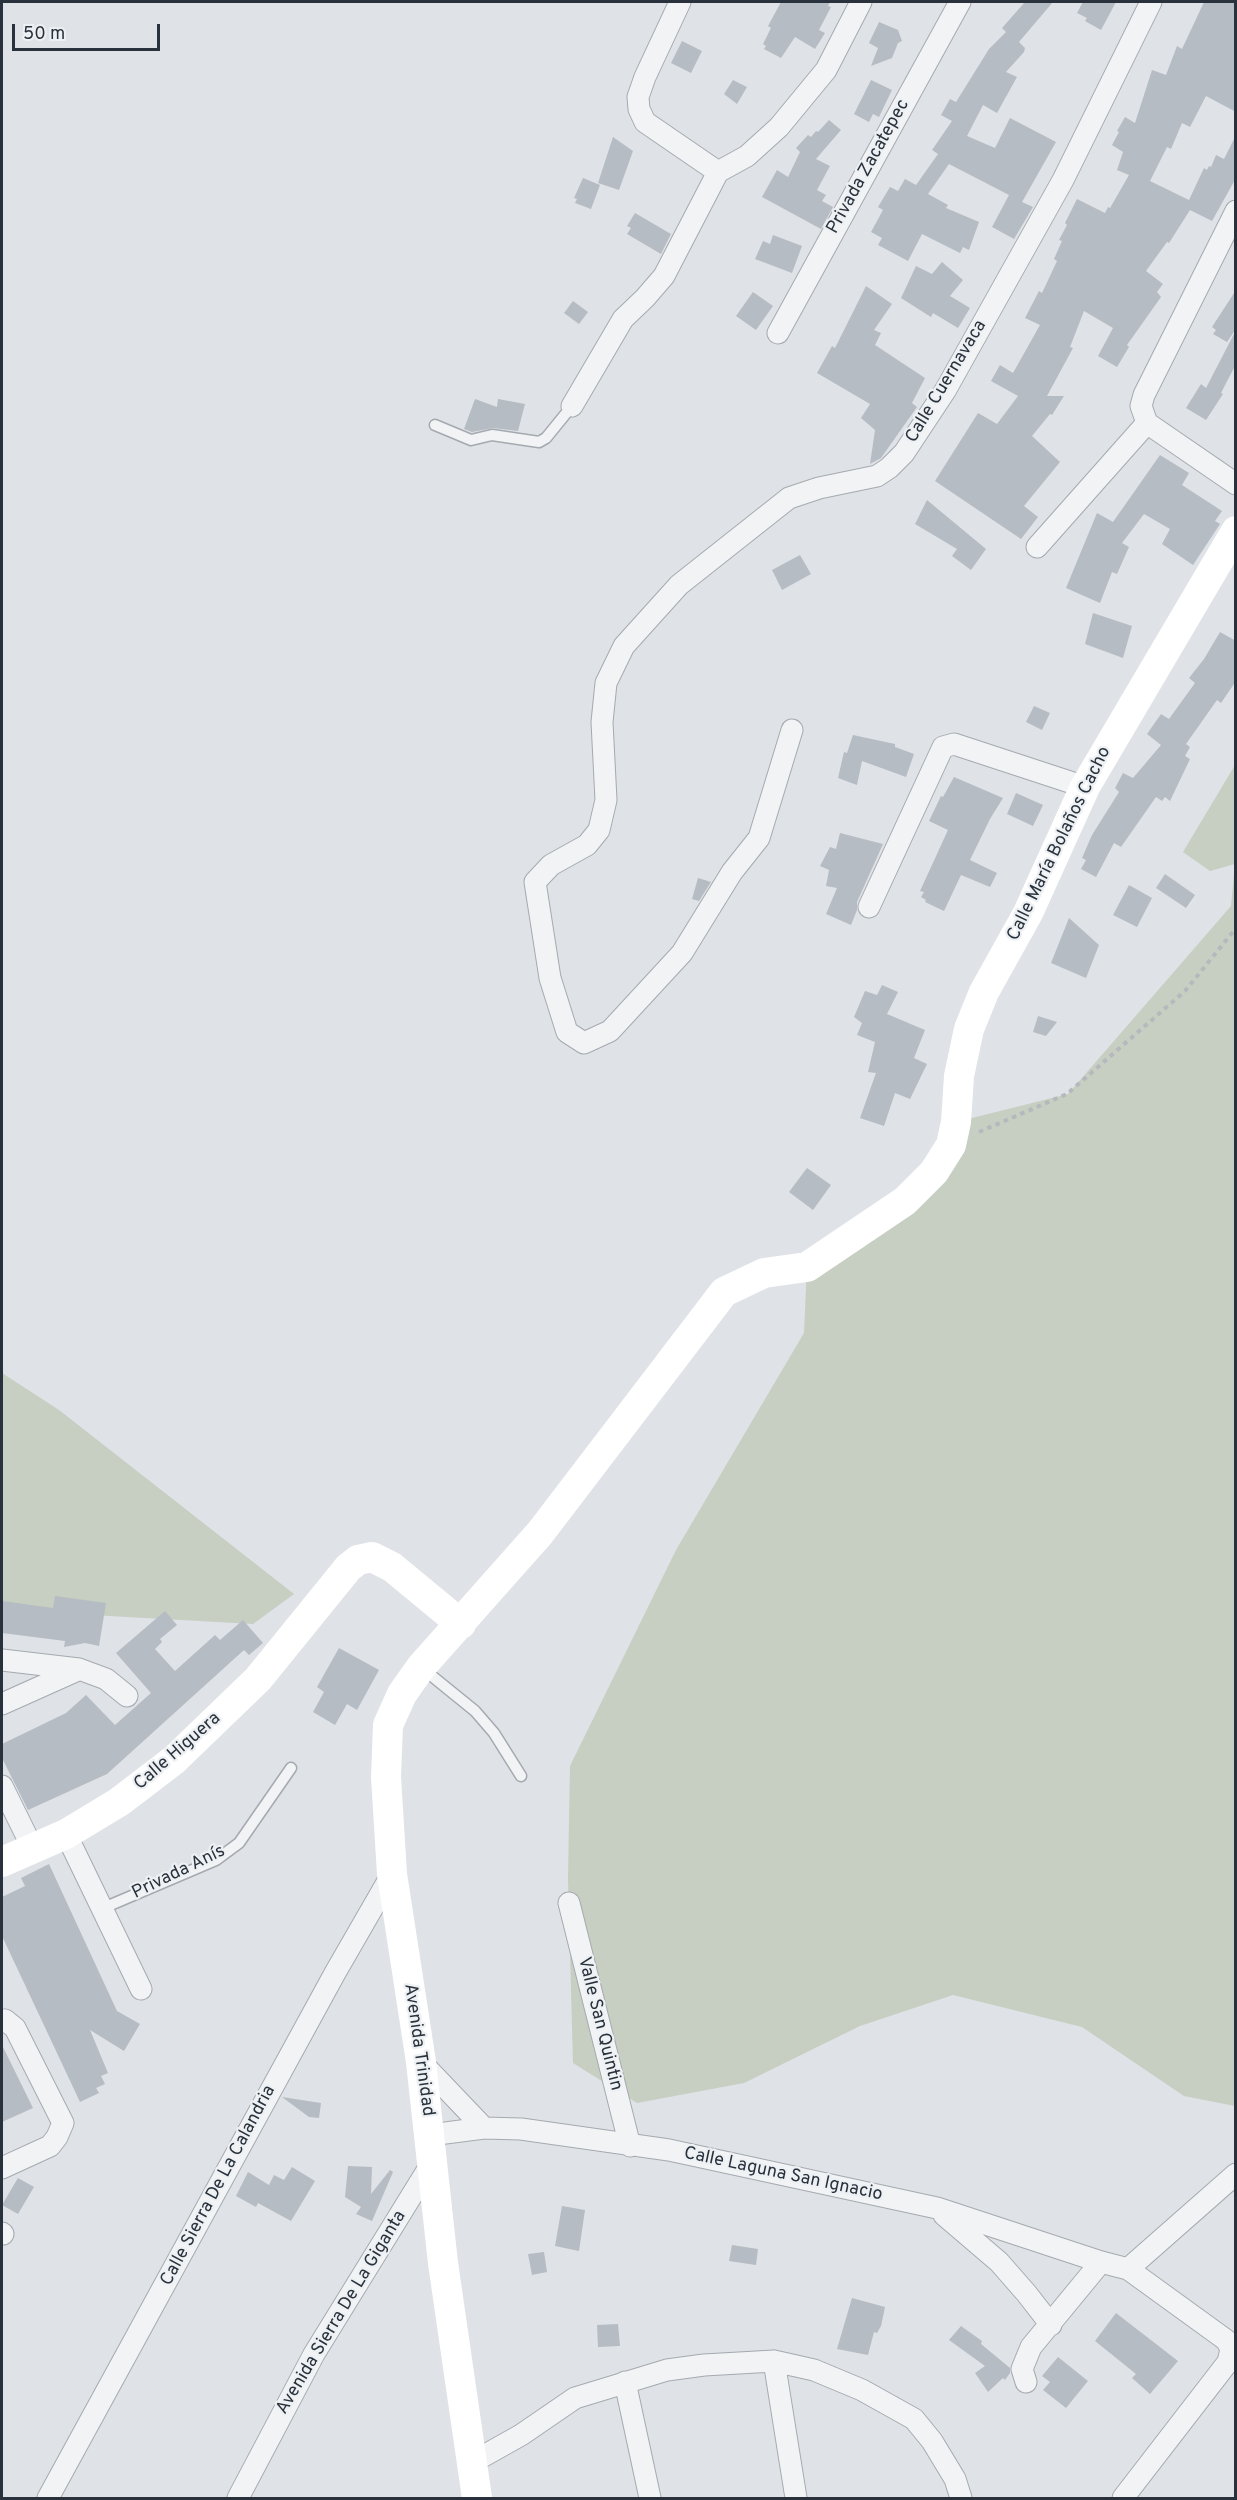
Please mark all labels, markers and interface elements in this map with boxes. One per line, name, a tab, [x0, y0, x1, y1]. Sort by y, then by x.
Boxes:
scale bar	[15, 12, 164, 50]
text: 50 m	[23, 23, 65, 46]
street label: Privada Zacatepec	[823, 96, 915, 238]
street label: Calle Cuernavaca	[902, 317, 992, 447]
street label: Calle María Bolaños Cacho	[1004, 743, 1116, 945]
street label: Calle Higuera	[130, 1708, 226, 1796]
street label: Privada Anís	[129, 1841, 229, 1905]
street label: Valle San Quintin	[572, 1955, 626, 2093]
street label: Avenida Trinidad	[398, 1982, 438, 2118]
street label: Calle Sierra De La Calandria	[157, 2082, 281, 2290]
street label: Calle Laguna San Ignacio	[682, 2143, 884, 2207]
street label: Avenida Sierra De La Giganta	[272, 2207, 412, 2419]

